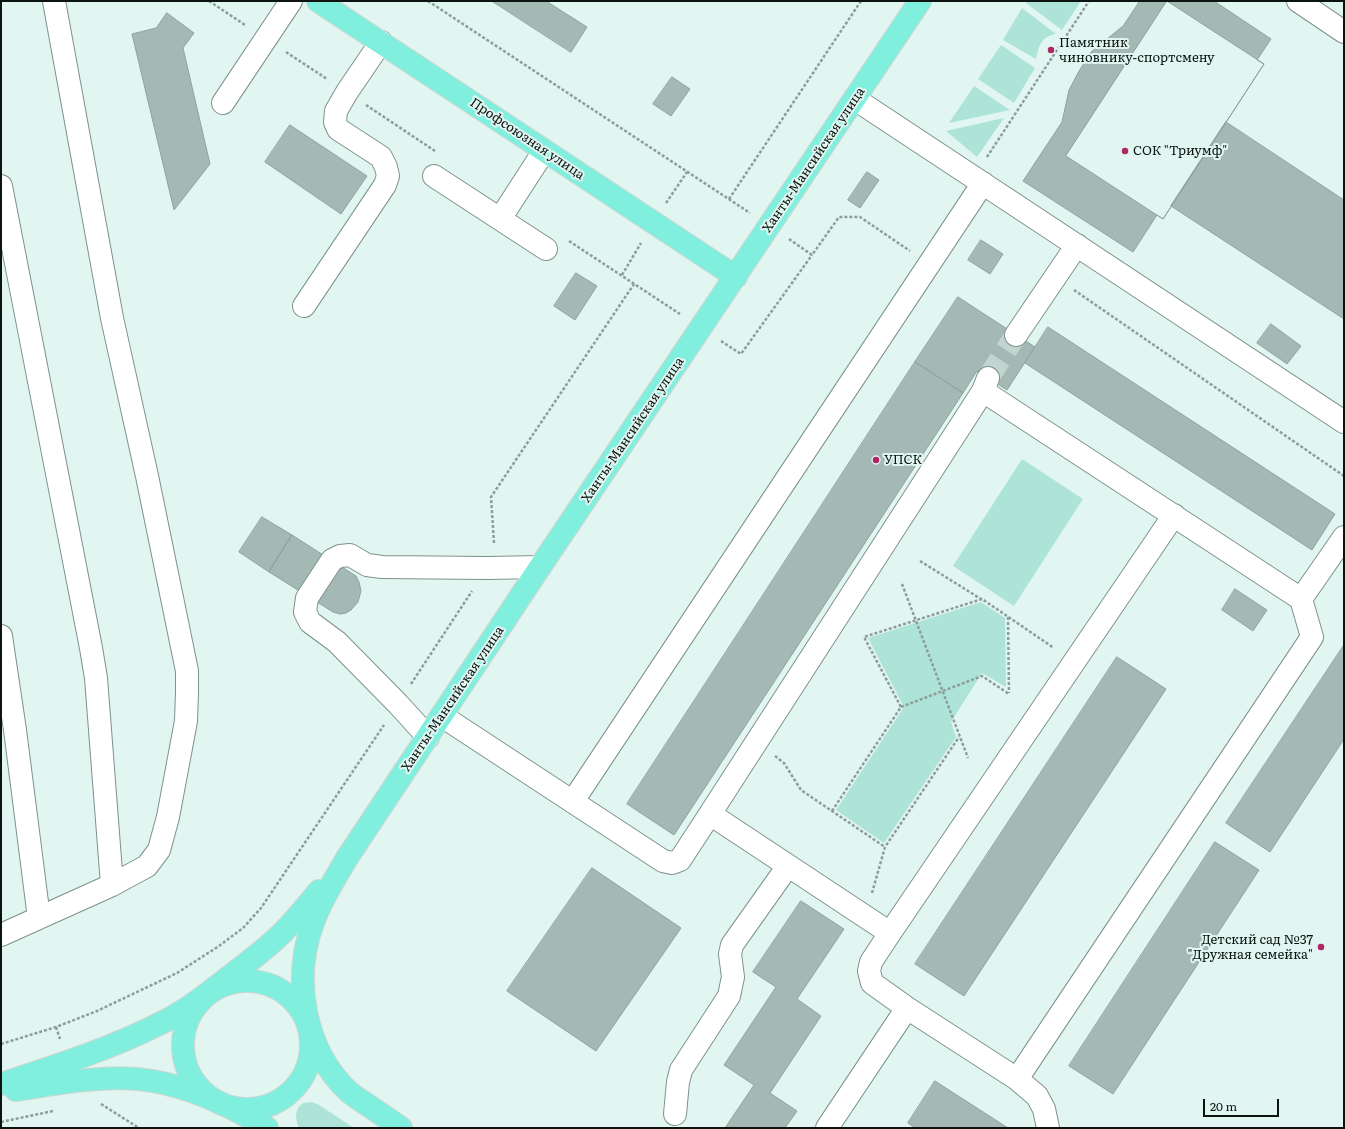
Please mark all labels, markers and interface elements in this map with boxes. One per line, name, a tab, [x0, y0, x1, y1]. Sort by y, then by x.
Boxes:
place label: Памятник чиновнику-спортсмену	[1059, 35, 1215, 66]
marker: Памятник чиновнику-спортсмену	[1046, 45, 1056, 55]
street label: Ханты-Мансийская улица	[759, 84, 869, 236]
street label: Профсоюзная улица	[467, 95, 587, 183]
place label: СОК "Триумф"	[1133, 143, 1227, 159]
marker: СОК "Триумф"	[1120, 146, 1130, 156]
street label: Ханты-Мансийская улица	[578, 354, 688, 506]
place label: УПСК	[884, 452, 922, 468]
marker: УПСК	[871, 455, 881, 465]
street label: Ханты-Мансийская улица	[398, 623, 508, 775]
place label: Детский сад №37 "Дружная семейка"	[1188, 932, 1313, 963]
marker: Детский сад №37 "Дружная семейка"	[1316, 942, 1326, 952]
scale bar	[1205, 1091, 1281, 1117]
text: 20 m	[1210, 1097, 1237, 1115]

